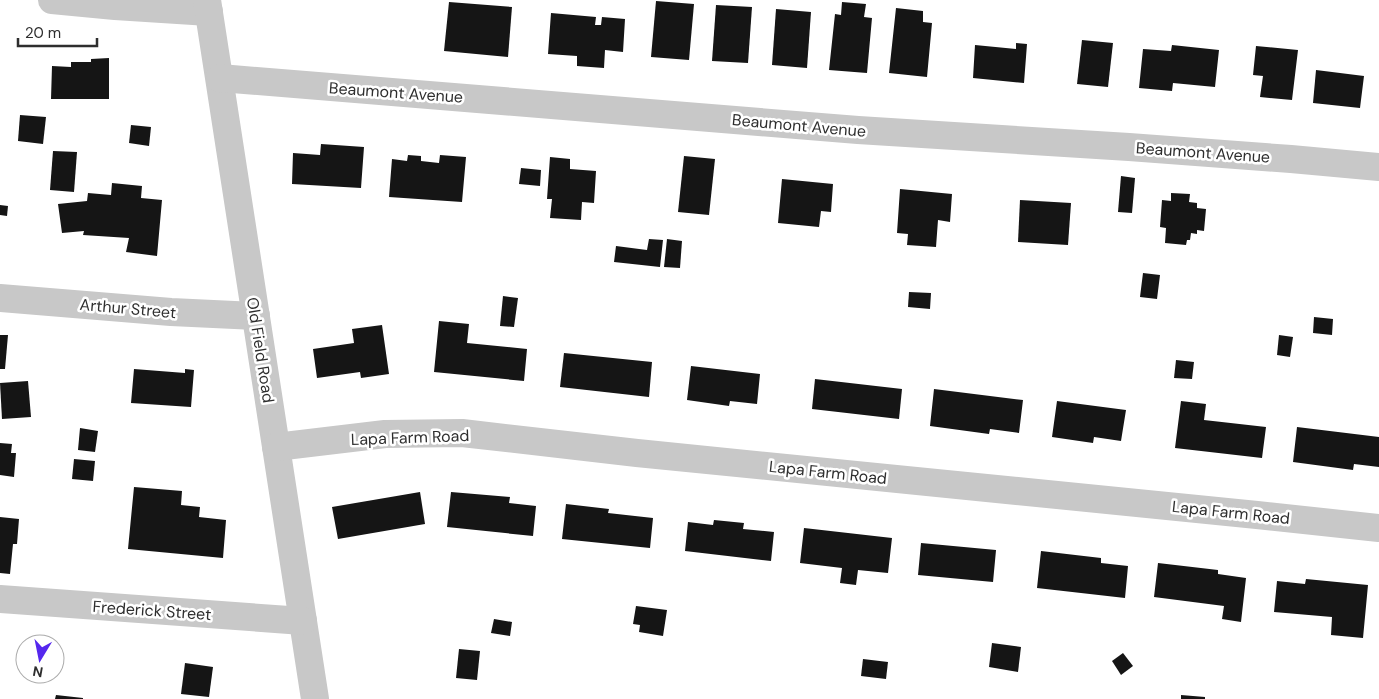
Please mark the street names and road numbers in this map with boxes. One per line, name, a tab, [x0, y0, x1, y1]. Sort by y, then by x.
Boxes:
street label: Beaumont Avenue	[328, 77, 464, 108]
street label: Beaumont Avenue	[731, 109, 867, 142]
street label: Beaumont Avenue	[1135, 137, 1271, 168]
street label: Arthur Street	[79, 294, 177, 323]
street label: Old Field Road	[242, 296, 279, 404]
street label: Lapa Farm Road	[350, 425, 470, 450]
street label: Lapa Farm Road	[768, 456, 888, 489]
street label: Lapa Farm Road	[1171, 496, 1291, 529]
street label: Frederick Street	[92, 596, 212, 625]

